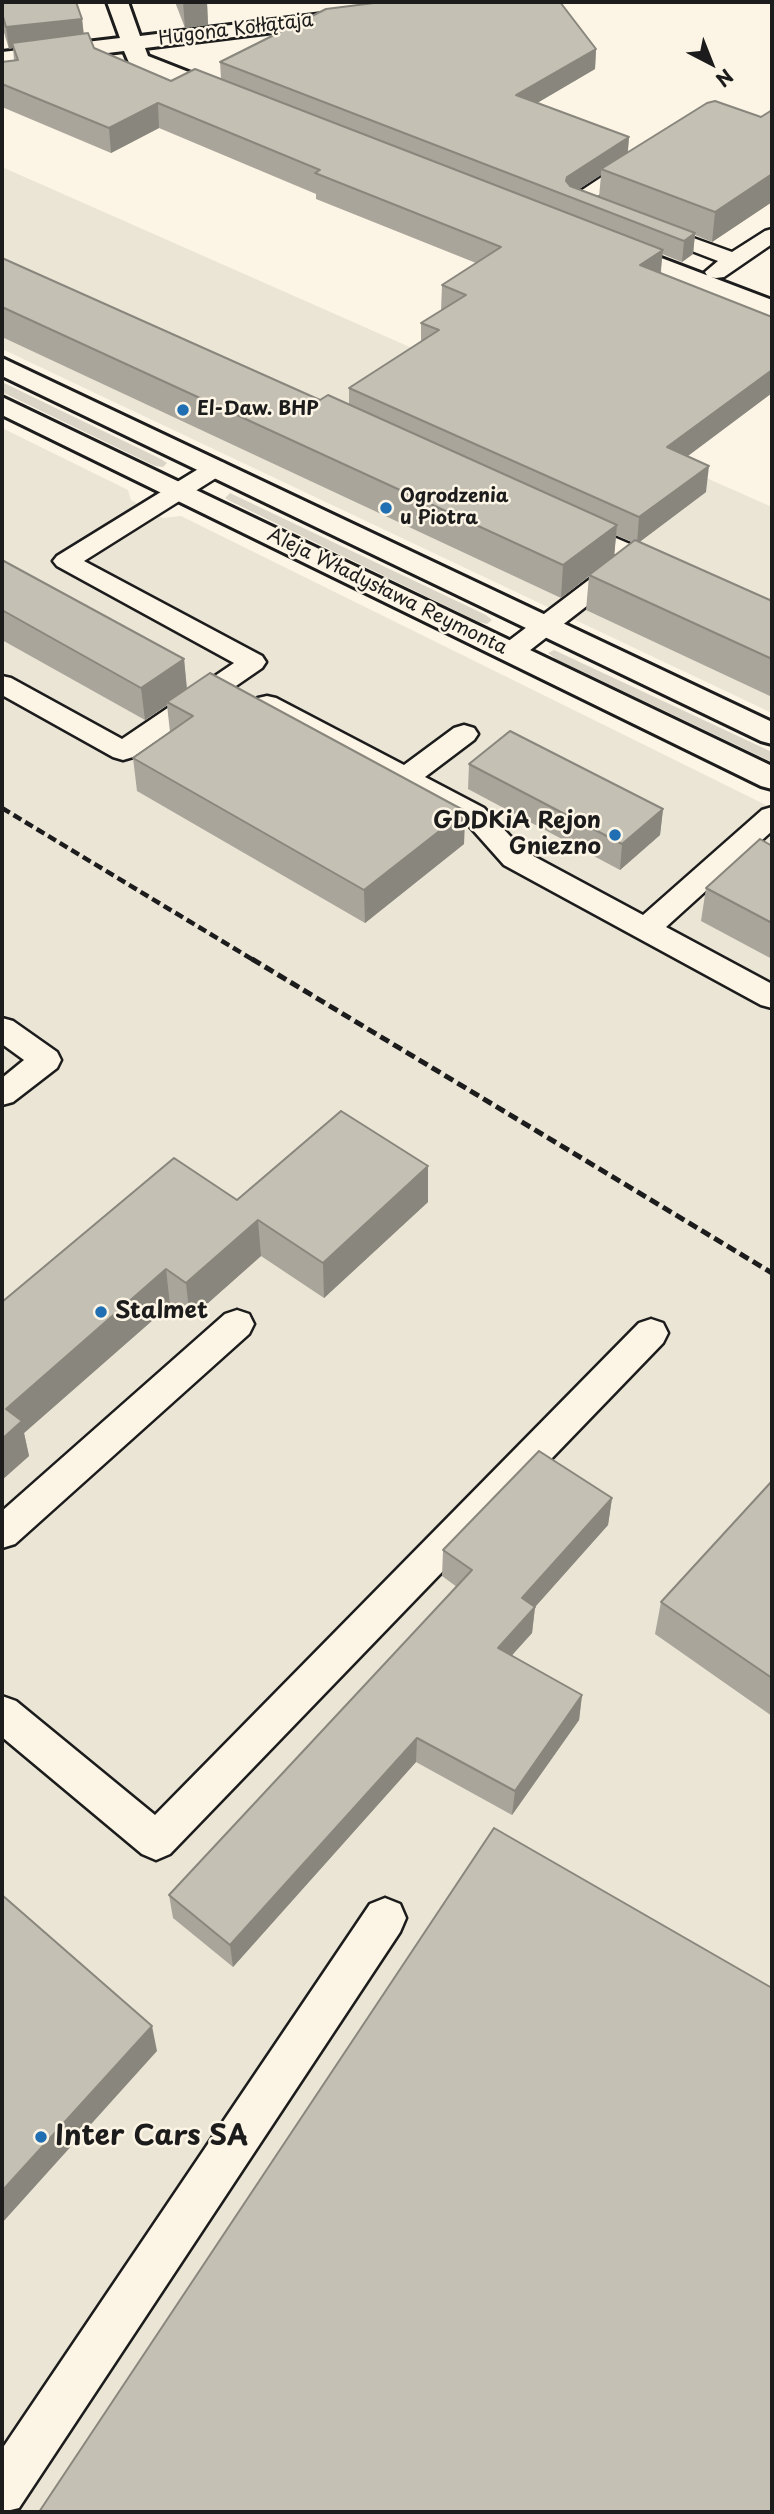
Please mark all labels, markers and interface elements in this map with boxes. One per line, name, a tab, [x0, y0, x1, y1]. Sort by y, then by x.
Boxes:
street label: Hugona Kołłątaja	[157, 9, 315, 51]
north arrow	[676, 28, 746, 98]
text: N	[710, 63, 740, 94]
place label: El-Daw. BHP	[197, 399, 319, 421]
marker: El-Daw. BHP	[175, 402, 191, 418]
place label: Ogrodzenia u Piotra	[400, 486, 509, 530]
marker: Ogrodzenia u Piotra	[378, 500, 394, 516]
street label: Aleja Władysława Reymonta	[263, 524, 511, 660]
place label: GDDKiA Rejon Gniezno	[433, 808, 601, 862]
marker: GDDKiA Rejon Gniezno	[607, 827, 623, 843]
place label: Stalmet	[115, 1298, 208, 1326]
marker: Stalmet	[93, 1304, 109, 1320]
place label: Inter Cars SA	[55, 2120, 248, 2154]
marker: Inter Cars SA	[33, 2129, 49, 2145]

